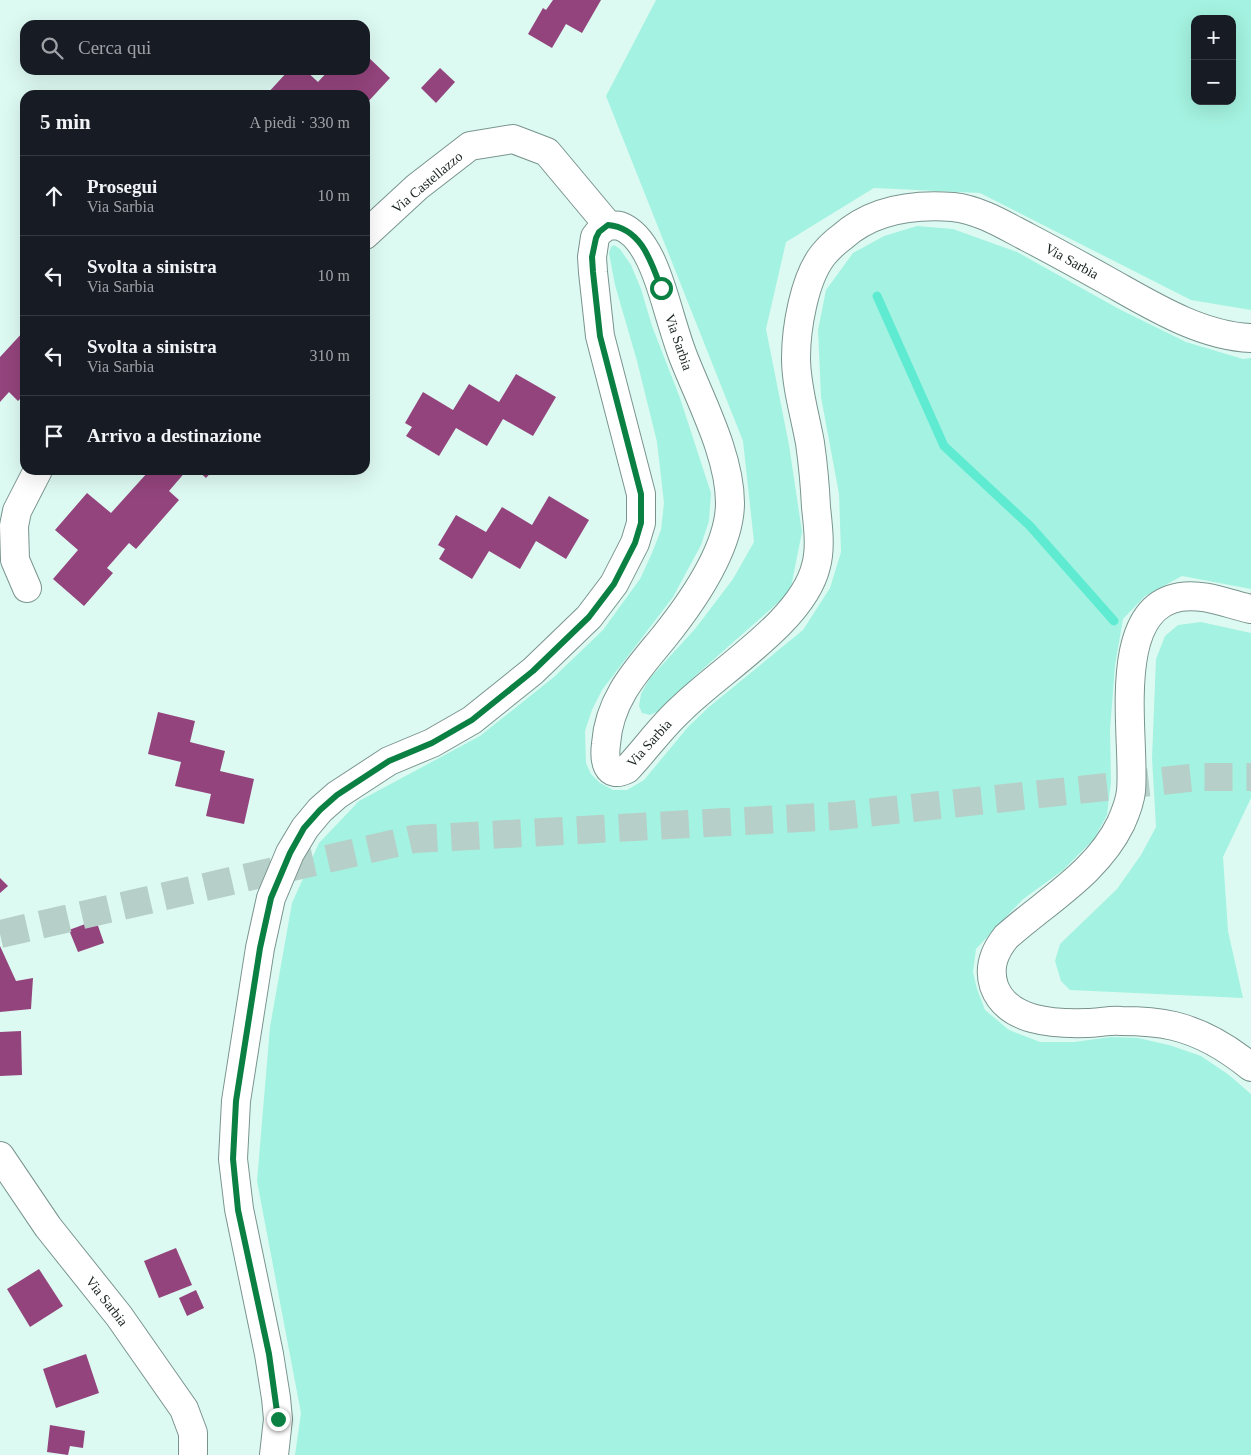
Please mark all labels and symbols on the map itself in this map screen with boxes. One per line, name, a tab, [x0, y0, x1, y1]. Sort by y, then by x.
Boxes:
street label: Via Castellazzo	[389, 149, 466, 216]
street label: Via Sarbia	[1042, 241, 1102, 283]
route start	[650, 277, 673, 300]
street label: Via Sarbia	[662, 312, 695, 373]
street label: Via Sarbia	[624, 716, 675, 770]
street label: Via Sarbia	[83, 1274, 131, 1330]
route end	[267, 1408, 290, 1431]

